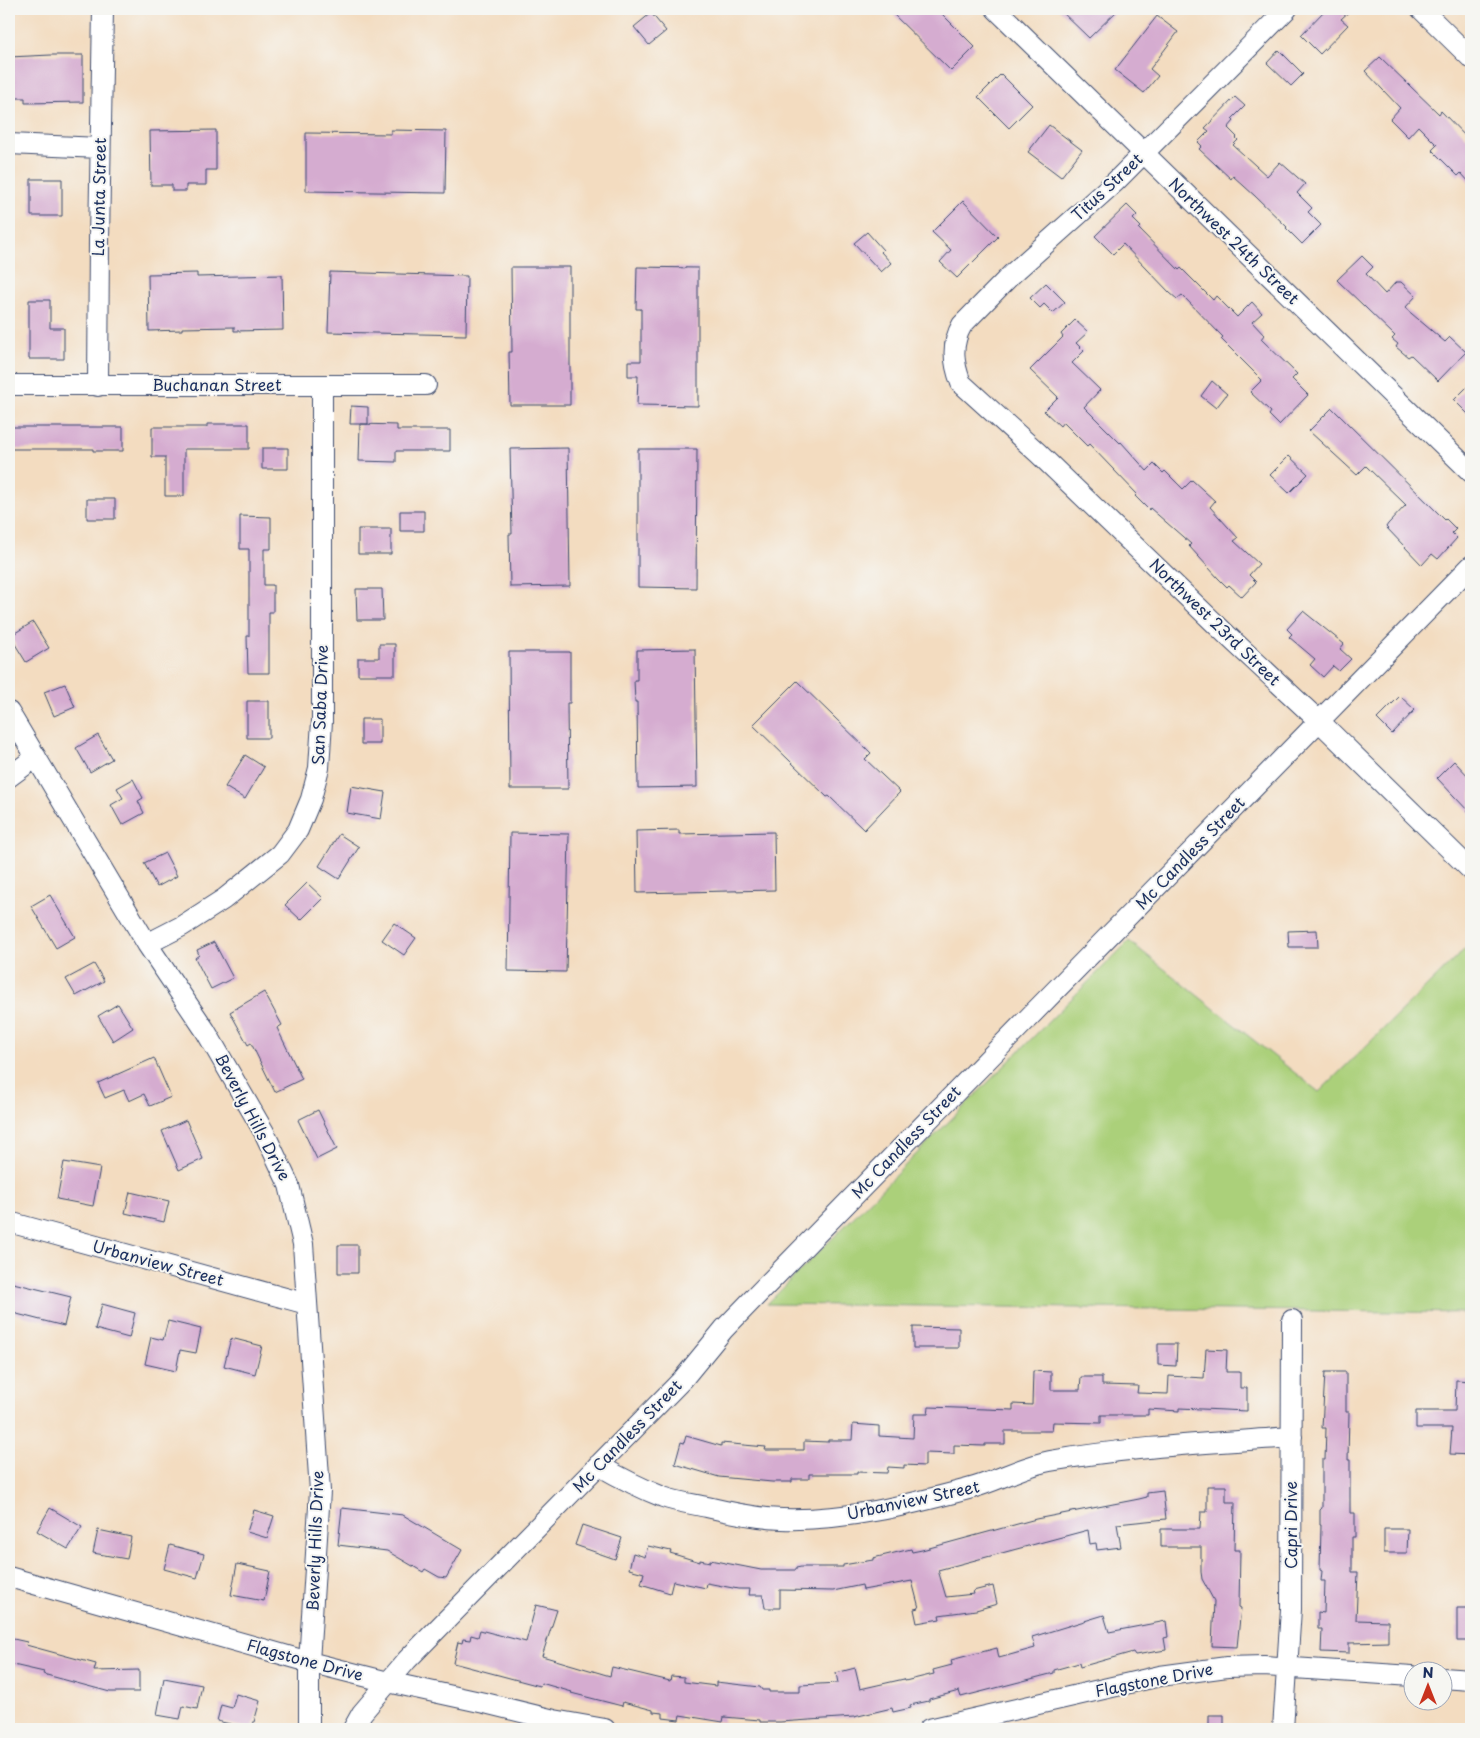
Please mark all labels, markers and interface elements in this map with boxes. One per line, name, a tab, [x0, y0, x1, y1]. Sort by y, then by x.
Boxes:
street label: La Junta Street	[85, 137, 111, 257]
street label: Titus Street	[1065, 146, 1148, 226]
street label: Northwest 24th Street	[1164, 171, 1306, 309]
street label: Buchanan Street	[152, 372, 282, 396]
street label: Northwest 23rd Street	[1145, 552, 1287, 691]
street label: San Saba Drive	[305, 644, 333, 766]
street label: Mc Candless Street	[1129, 790, 1250, 914]
street label: Beverly Hills Drive	[210, 1049, 298, 1184]
street label: Mc Candless Street	[845, 1079, 966, 1203]
street label: Urbanview Street	[90, 1233, 227, 1291]
street label: Mc Candless Street	[566, 1373, 687, 1497]
street label: Beverly Hills Drive	[300, 1470, 328, 1612]
street label: Urbanview Street	[844, 1473, 982, 1525]
street label: Capri Drive	[1278, 1481, 1302, 1569]
street label: Flagstone Drive	[244, 1632, 366, 1686]
street label: Flagstone Drive	[1093, 1656, 1215, 1702]
north arrow	[1402, 1660, 1452, 1710]
text: N	[1422, 1662, 1434, 1683]

